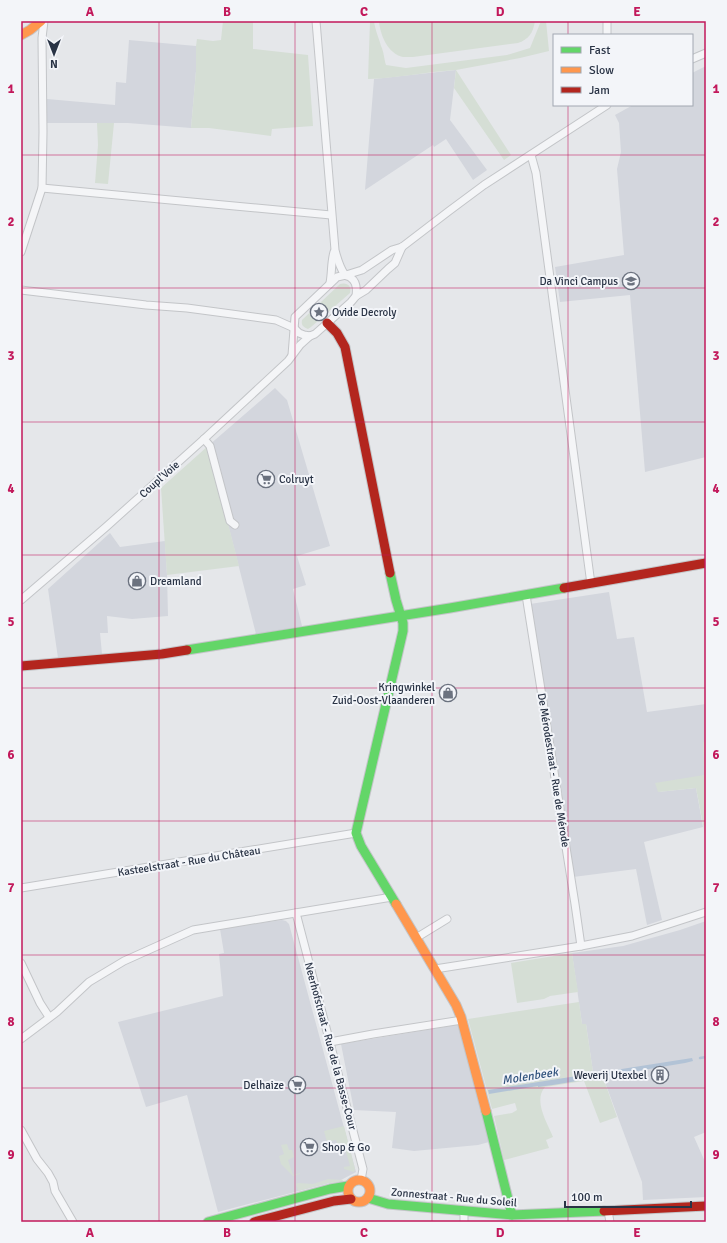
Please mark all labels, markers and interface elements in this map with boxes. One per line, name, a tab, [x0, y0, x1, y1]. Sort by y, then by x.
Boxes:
text: A	[86, 4, 95, 20]
text: B	[223, 4, 231, 20]
text: C	[360, 4, 368, 20]
text: D	[496, 4, 505, 20]
text: E	[633, 4, 641, 20]
north arrow	[34, 34, 74, 74]
legend	[553, 34, 693, 106]
text: Fast	[589, 43, 610, 58]
text: N	[50, 57, 58, 70]
text: Slow	[589, 63, 614, 78]
text: 1	[7, 81, 15, 97]
text: 1	[712, 81, 720, 97]
text: Jam	[589, 83, 610, 98]
text: 2	[7, 214, 15, 230]
text: 2	[712, 214, 720, 230]
school or university icon: Da Vinci Campus	[621, 271, 641, 291]
place label: Da Vinci Campus	[539, 275, 618, 288]
place icon: Ovide Decroly	[309, 302, 329, 322]
place label: Ovide Decroly	[332, 306, 397, 319]
text: 3	[7, 348, 15, 364]
text: 3	[712, 348, 720, 364]
street label: Coupl'Voie	[137, 458, 182, 501]
supermarket icon: Colruyt	[256, 469, 276, 489]
place label: Colruyt	[279, 473, 314, 486]
text: 4	[7, 481, 15, 497]
text: 4	[712, 481, 720, 497]
shop icon: Dreamland	[127, 571, 147, 591]
place label: Dreamland	[150, 575, 202, 588]
text: 5	[7, 614, 15, 630]
text: 5	[712, 614, 720, 630]
place label: Kringwinkel Zuid-Oost-Vlaanderen	[332, 681, 435, 707]
shop icon: Kringwinkel Zuid-Oost-Vlaanderen	[438, 683, 458, 703]
street label: De Mérodestraat - Rue de Mérode	[535, 692, 572, 848]
text: 6	[7, 747, 15, 763]
text: 6	[712, 747, 720, 763]
street label: Kasteelstraat - Rue du Château	[117, 844, 262, 879]
text: 7	[7, 880, 15, 896]
text: 7	[712, 880, 720, 896]
street label: Neerhofstraat - Rue de la Basse-Cour	[302, 961, 359, 1131]
text: 8	[7, 1014, 15, 1030]
text: 8	[712, 1014, 720, 1030]
water label: Molenbeek	[501, 1065, 560, 1088]
building icon: Weverij Utexbel	[650, 1065, 670, 1085]
place label: Weverij Utexbel	[573, 1069, 647, 1082]
supermarket icon: Delhaize	[287, 1075, 307, 1095]
place label: Delhaize	[243, 1079, 284, 1092]
supermarket icon: Shop & Go	[299, 1137, 319, 1157]
place label: Shop & Go	[322, 1141, 370, 1154]
text: 9	[7, 1147, 15, 1163]
text: 9	[712, 1147, 720, 1163]
scale bar	[565, 1183, 691, 1209]
street label: Zonnestraat - Rue du Soleil	[390, 1186, 518, 1209]
text: 100 m	[571, 1190, 603, 1205]
text: A	[86, 1225, 95, 1241]
text: B	[223, 1225, 231, 1241]
text: C	[360, 1225, 368, 1241]
text: D	[496, 1225, 505, 1241]
text: E	[633, 1225, 641, 1241]

